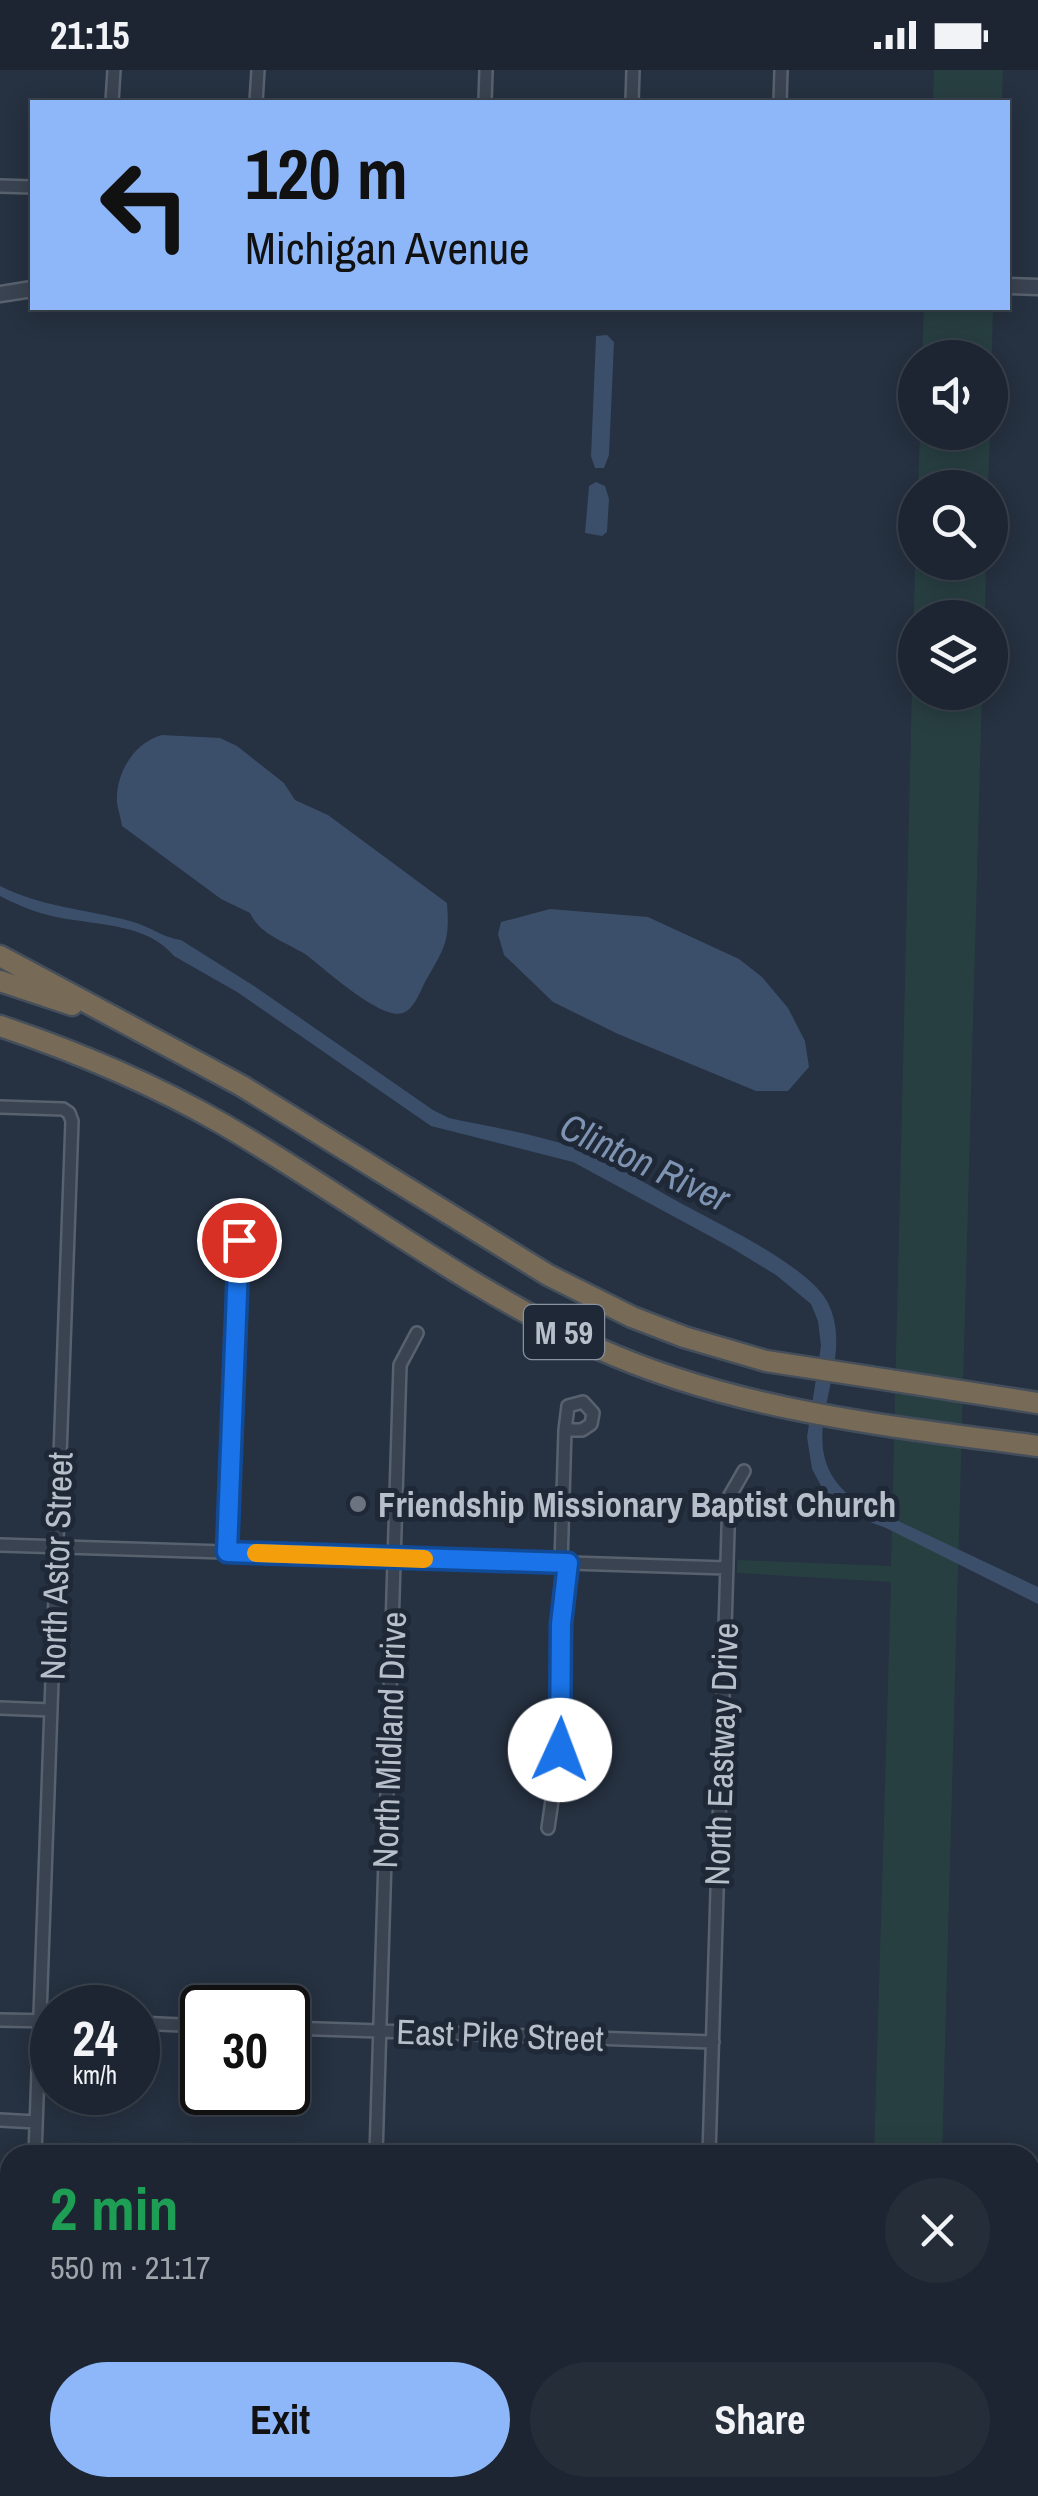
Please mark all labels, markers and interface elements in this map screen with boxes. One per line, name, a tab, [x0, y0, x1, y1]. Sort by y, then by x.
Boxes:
text: 21:15	[50, 10, 130, 61]
text: 120 m	[245, 127, 408, 221]
icon: left	[80, 140, 210, 270]
text: Michigan Avenue	[245, 217, 530, 278]
map controls	[898, 340, 1008, 710]
button: sound	[898, 340, 1008, 450]
button: search	[898, 470, 1008, 580]
button: layers	[898, 600, 1008, 710]
water label: Clinton River	[552, 1100, 740, 1224]
pin	[197, 1198, 282, 1283]
icon: arrive	[212, 1213, 267, 1268]
road number: M 59	[524, 1305, 604, 1359]
street label: North Astor Street	[29, 1451, 83, 1681]
place label: Friendship Missionary Baptist Church	[378, 1481, 896, 1528]
marker: Friendship Missionary Baptist Church	[347, 1493, 369, 1515]
street label: North Midland Drive	[361, 1611, 417, 1869]
street label: North Eastway Drive	[693, 1622, 749, 1886]
position arrow	[508, 1698, 612, 1802]
speed limit sign: 30	[180, 1985, 310, 2115]
text: 24	[72, 2004, 118, 2072]
street label: East Pike Street	[396, 2008, 604, 2062]
text: km/h	[73, 2058, 117, 2092]
text: 2 min	[50, 2168, 179, 2249]
button: close	[885, 2178, 990, 2283]
text: 550 m · 21:17	[50, 2246, 210, 2289]
button: Exit	[50, 2362, 510, 2477]
button: Share	[530, 2362, 990, 2477]

